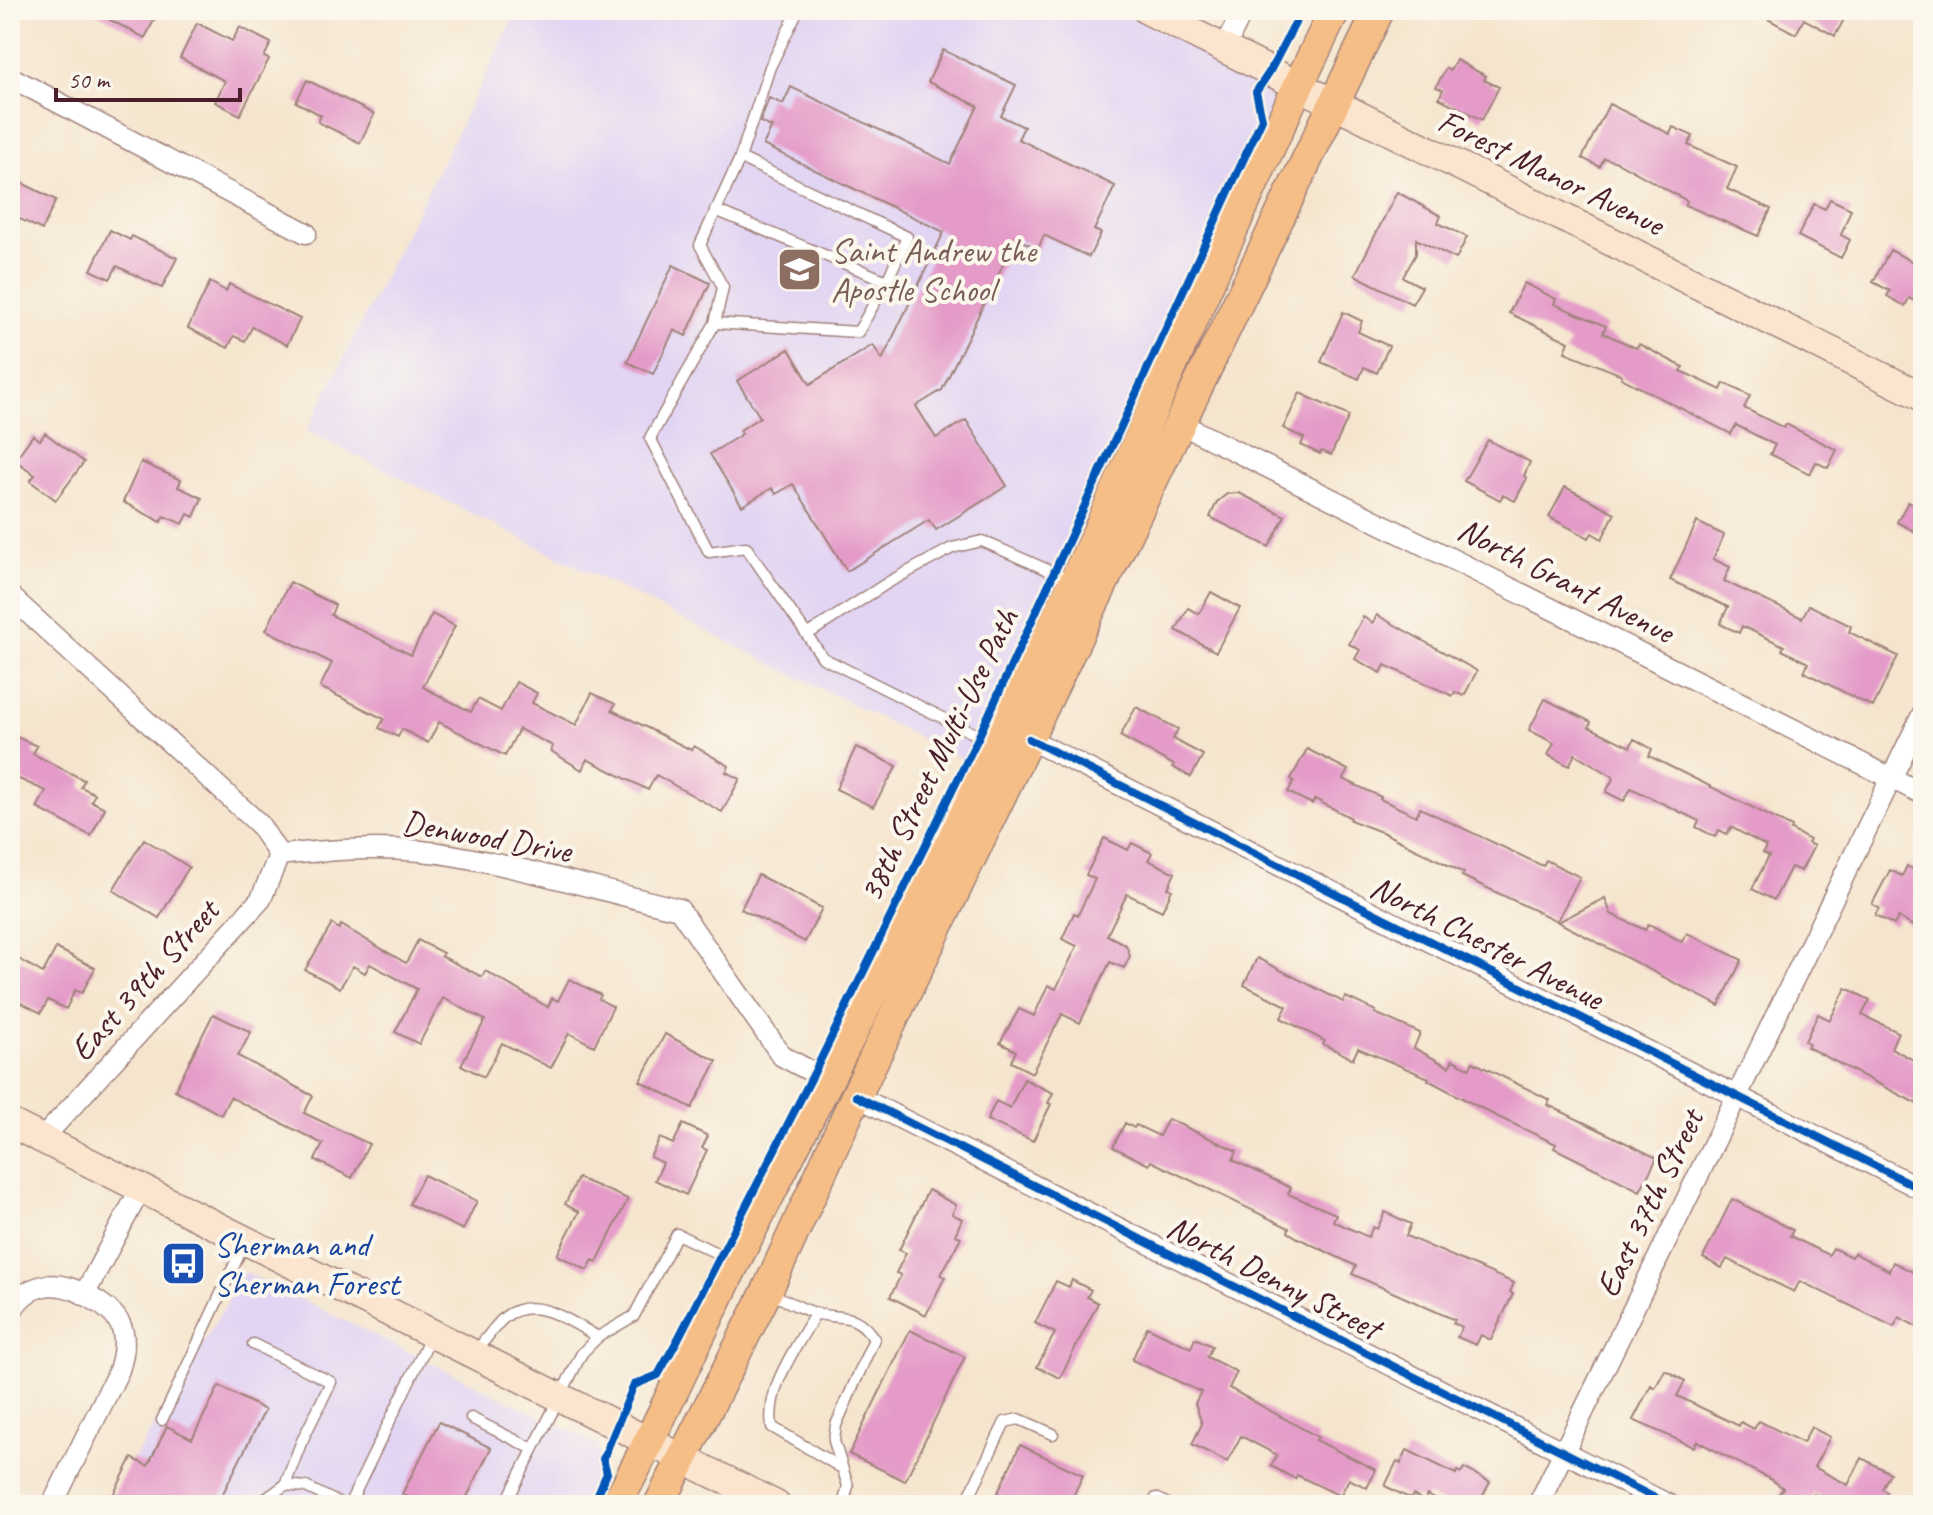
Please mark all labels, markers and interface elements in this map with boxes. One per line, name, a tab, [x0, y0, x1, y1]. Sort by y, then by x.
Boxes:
scale bar	[56, 52, 240, 102]
text: 50 m	[68, 65, 111, 95]
street label: Forest Manor Avenue	[1431, 99, 1673, 246]
place label: Saint Andrew the Apostle School	[831, 229, 1038, 311]
school or university icon: Saint Andrew the Apostle School	[776, 246, 824, 294]
street label: North Grant Avenue	[1451, 507, 1684, 654]
street label: 38th Street Multi-Use Path	[848, 601, 1028, 909]
street label: Denwood Drive	[399, 800, 577, 872]
street label: North Chester Avenue	[1363, 865, 1612, 1020]
street label: East 39th Street	[60, 887, 230, 1070]
street label: East 37th Street	[1585, 1099, 1714, 1304]
street label: North Denny Street	[1160, 1205, 1392, 1351]
place label: Sherman and Sherman Forest	[214, 1223, 403, 1305]
bus stop icon: Sherman and Sherman Forest	[159, 1240, 207, 1288]

